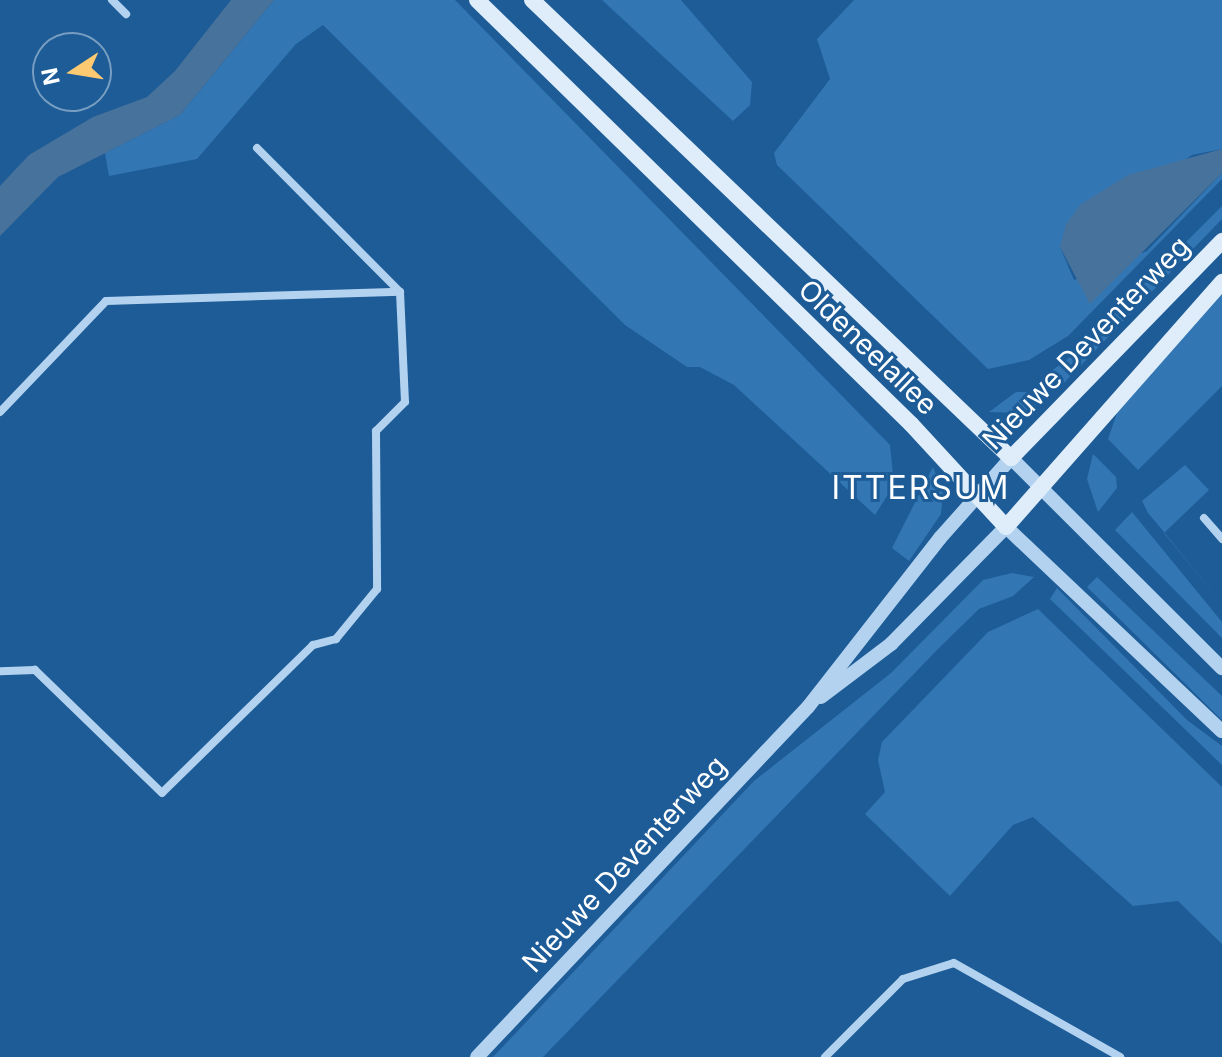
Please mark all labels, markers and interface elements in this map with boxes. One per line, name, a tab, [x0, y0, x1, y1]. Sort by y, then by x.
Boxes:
north arrow	[32, 32, 112, 112]
text: N	[36, 66, 65, 87]
street label: Nieuwe Deventerweg	[976, 229, 1196, 457]
street label: Oldeneelallee	[792, 273, 944, 421]
district label: ITTERSUM	[832, 469, 1010, 507]
street label: Nieuwe Deventerweg	[515, 749, 733, 979]

